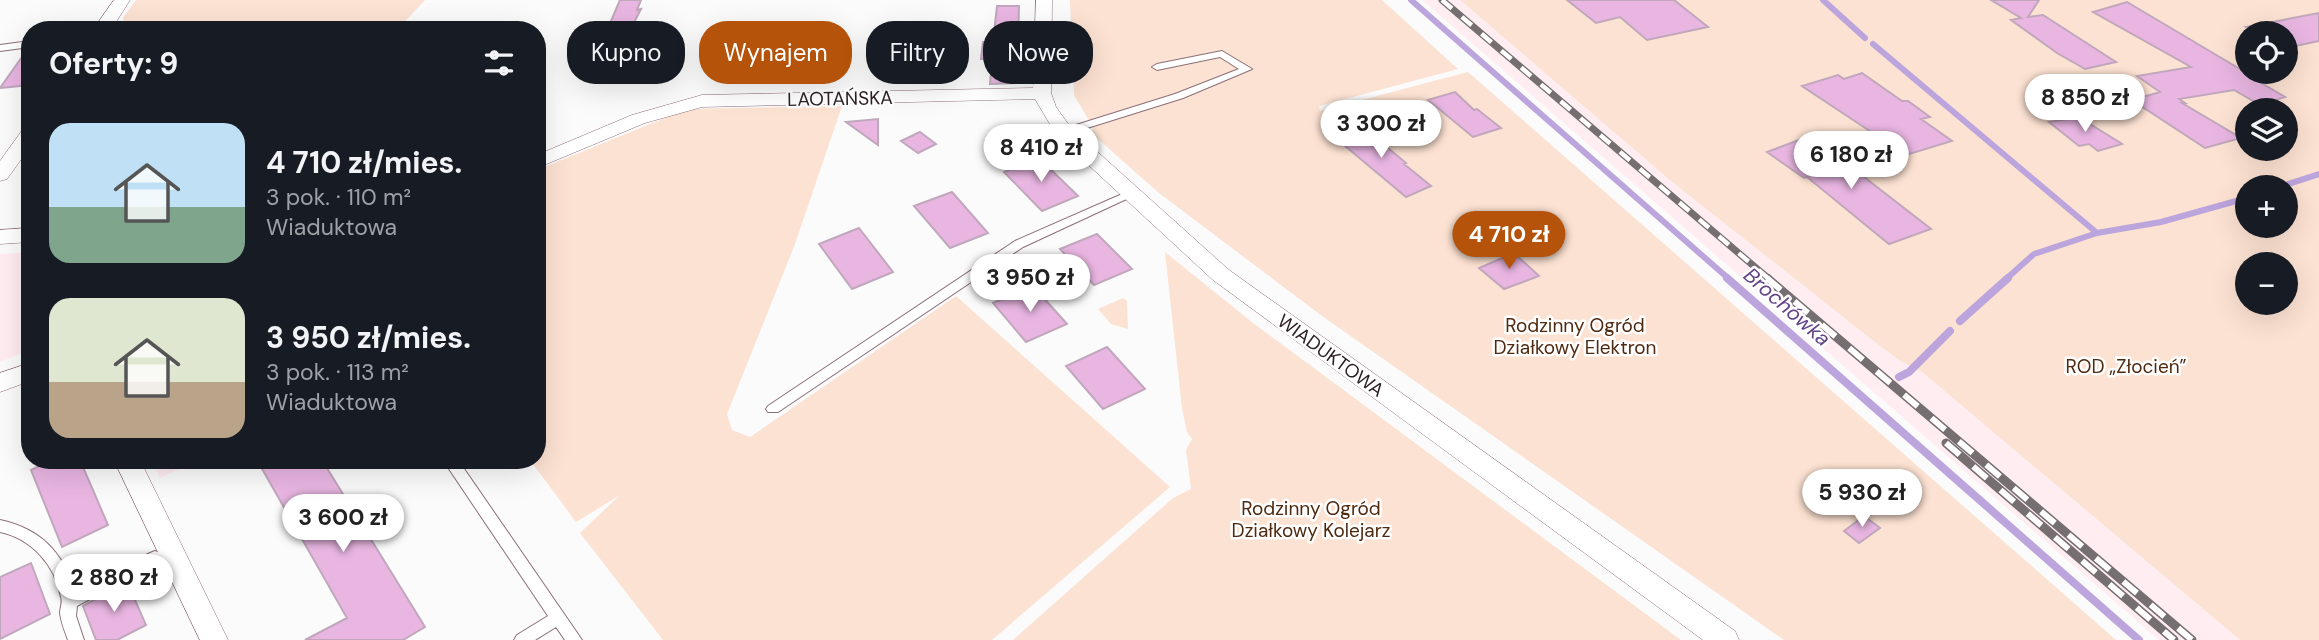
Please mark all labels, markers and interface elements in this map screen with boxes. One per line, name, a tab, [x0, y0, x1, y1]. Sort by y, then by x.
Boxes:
chip: Kupno	[567, 21, 685, 84]
chip: Wynajem	[699, 21, 852, 84]
chip: Filtry	[866, 21, 969, 84]
chip: Nowe	[983, 21, 1093, 84]
map controls	[2235, 21, 2298, 315]
button: locate	[2235, 21, 2298, 84]
text: Oferty: 9	[49, 44, 178, 83]
icon: filters	[480, 44, 518, 82]
pin: 8 850 zł	[2013, 74, 2157, 134]
text: 8 850 zł	[2041, 82, 2129, 112]
street label: LAOTAŃSKA	[787, 85, 893, 112]
button: layers	[2235, 98, 2298, 161]
pin: 3 300 zł	[1309, 100, 1453, 160]
text: 3 300 zł	[1337, 108, 1426, 138]
pin: 8 410 zł	[969, 124, 1113, 184]
text: 8 410 zł	[1000, 132, 1082, 162]
pin: 6 180 zł	[1779, 132, 1923, 191]
text: 6 180 zł	[1810, 139, 1892, 169]
text: 4 710 zł/mies.	[266, 143, 462, 182]
icon: home	[105, 151, 189, 235]
button: +	[2235, 175, 2298, 238]
text: 3 pok. · 110 m²	[266, 182, 411, 212]
text: Wiaduktowa	[266, 212, 397, 242]
pin: 4 710 zł	[1437, 212, 1581, 271]
text: 4 710 zł	[1468, 219, 1550, 249]
button: −	[2235, 252, 2298, 315]
pin: 3 950 zł	[958, 254, 1102, 314]
water label: Brochówka	[1738, 261, 1836, 353]
text: 3 950 zł	[986, 262, 1074, 292]
street label: WIADUKTOWA	[1272, 308, 1389, 403]
park label: Rodzinny Ogród Działkowy Elektron	[1494, 313, 1656, 360]
text: 3 950 zł/mies.	[266, 318, 471, 357]
icon: home	[105, 326, 189, 410]
park label: ROD „Złocień”	[2065, 354, 2187, 379]
text: 3 pok. · 113 m²	[266, 357, 409, 387]
text: Wiaduktowa	[266, 387, 397, 417]
pin: 5 930 zł	[1790, 470, 1934, 529]
text: 5 930 zł	[1818, 477, 1906, 507]
pin: 3 600 zł	[271, 494, 415, 554]
park label: Rodzinny Ogród Działkowy Kolejarz	[1232, 496, 1390, 543]
text: 3 600 zł	[298, 502, 388, 532]
pin: 2 880 zł	[42, 554, 186, 614]
text: 2 880 zł	[70, 562, 158, 592]

